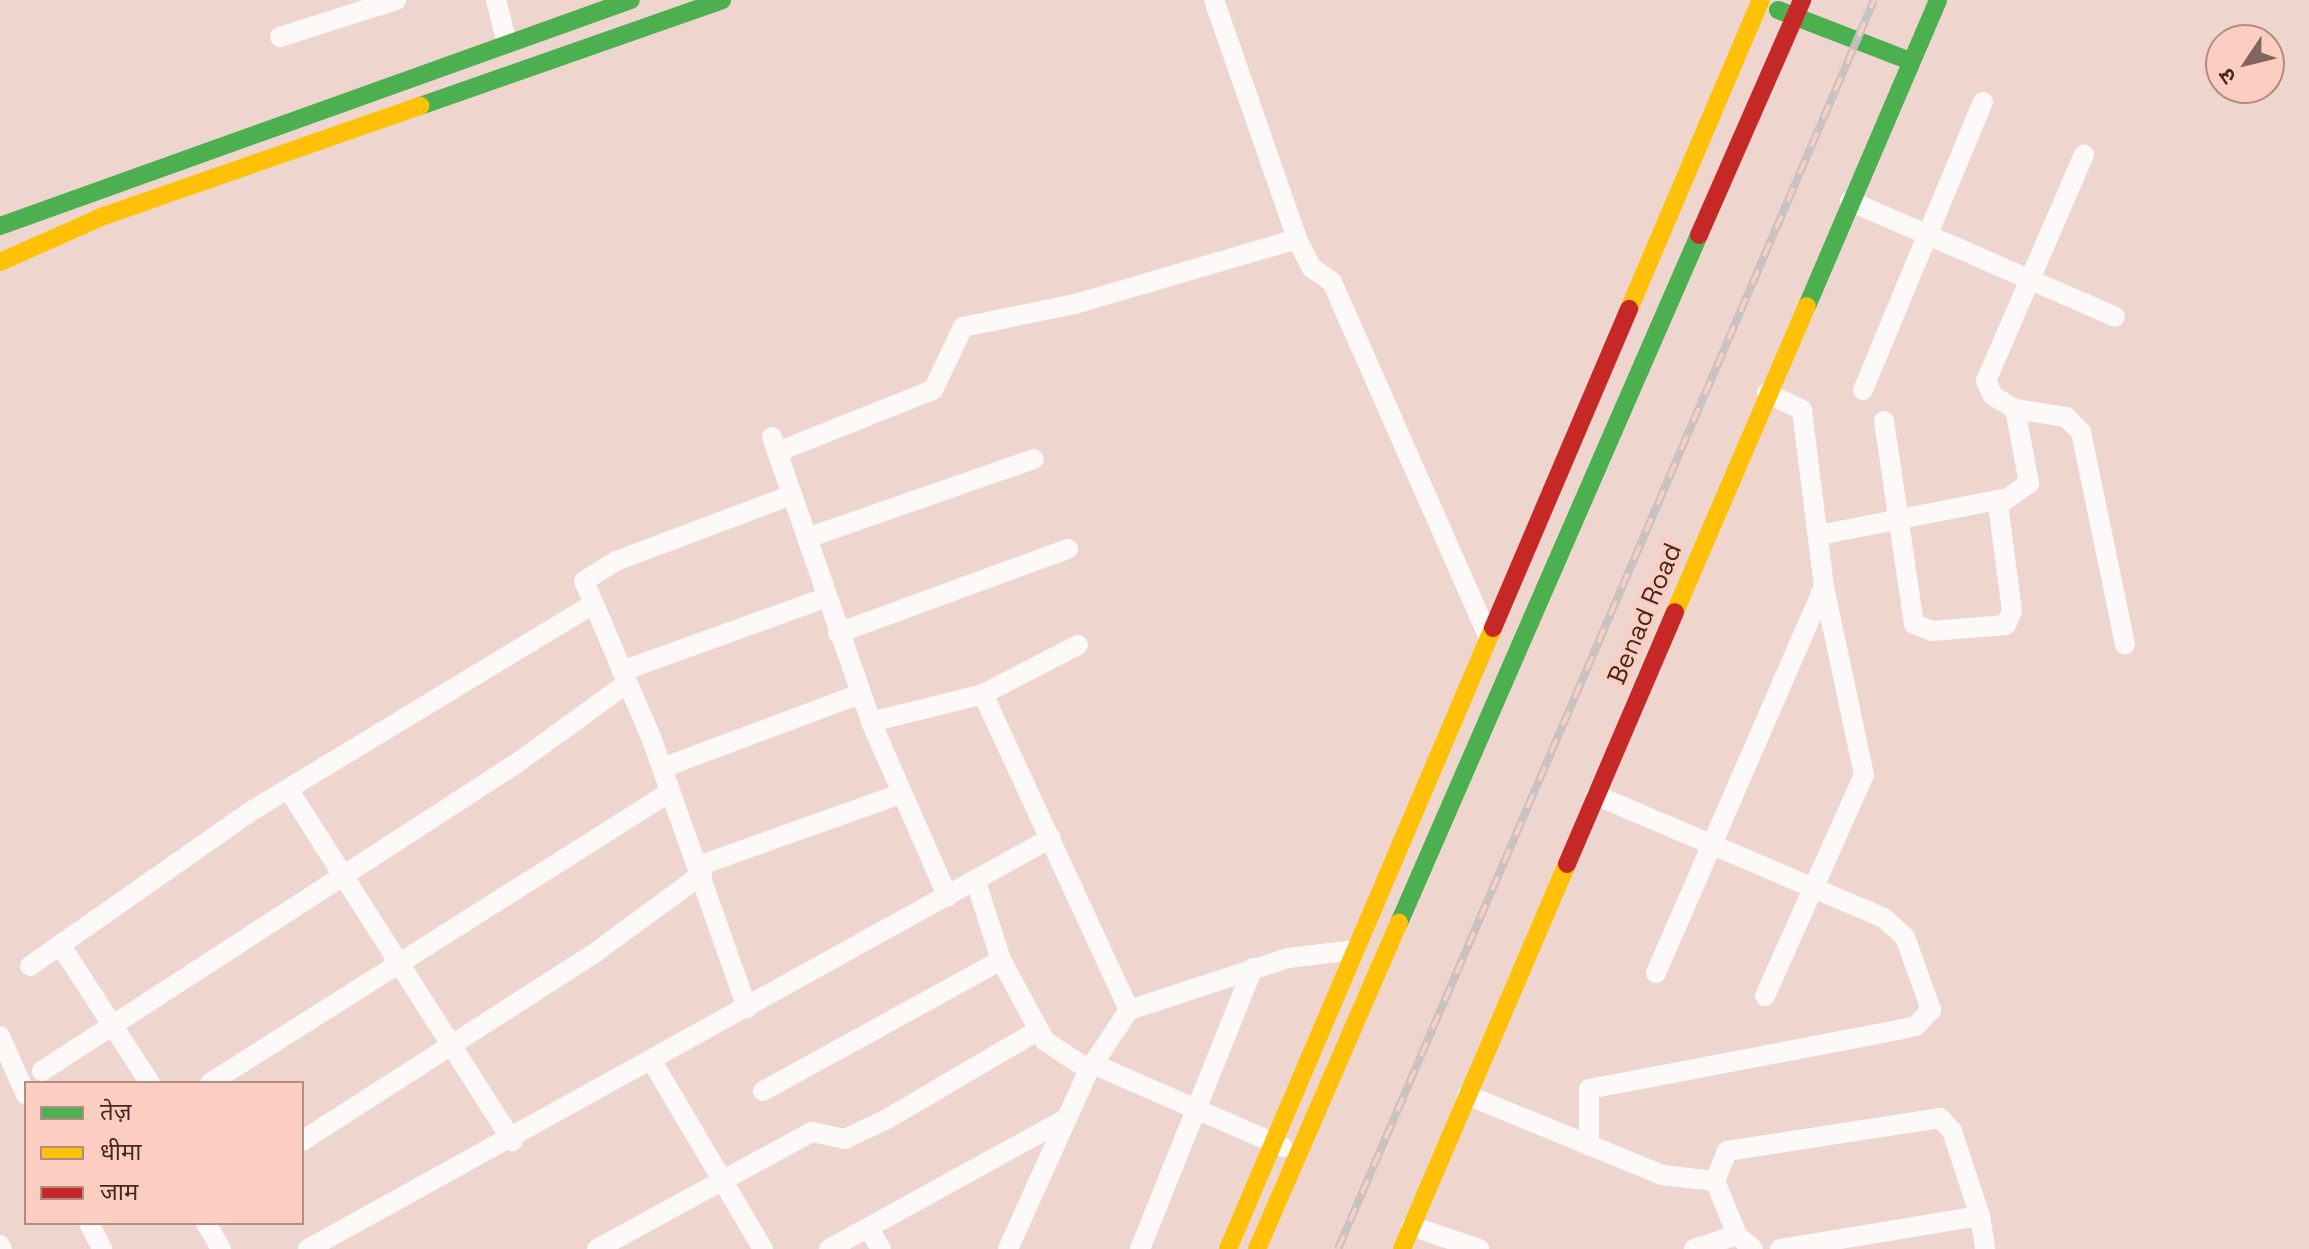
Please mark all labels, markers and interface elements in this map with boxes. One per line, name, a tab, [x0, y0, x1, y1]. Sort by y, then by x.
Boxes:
north arrow	[2205, 24, 2285, 104]
text: उ	[2212, 63, 2242, 90]
street label: Benad Road	[1601, 539, 1689, 689]
legend	[24, 1081, 304, 1225]
text: तेज़	[100, 1096, 132, 1127]
text: धीमा	[100, 1136, 142, 1167]
text: जाम	[100, 1176, 138, 1207]

